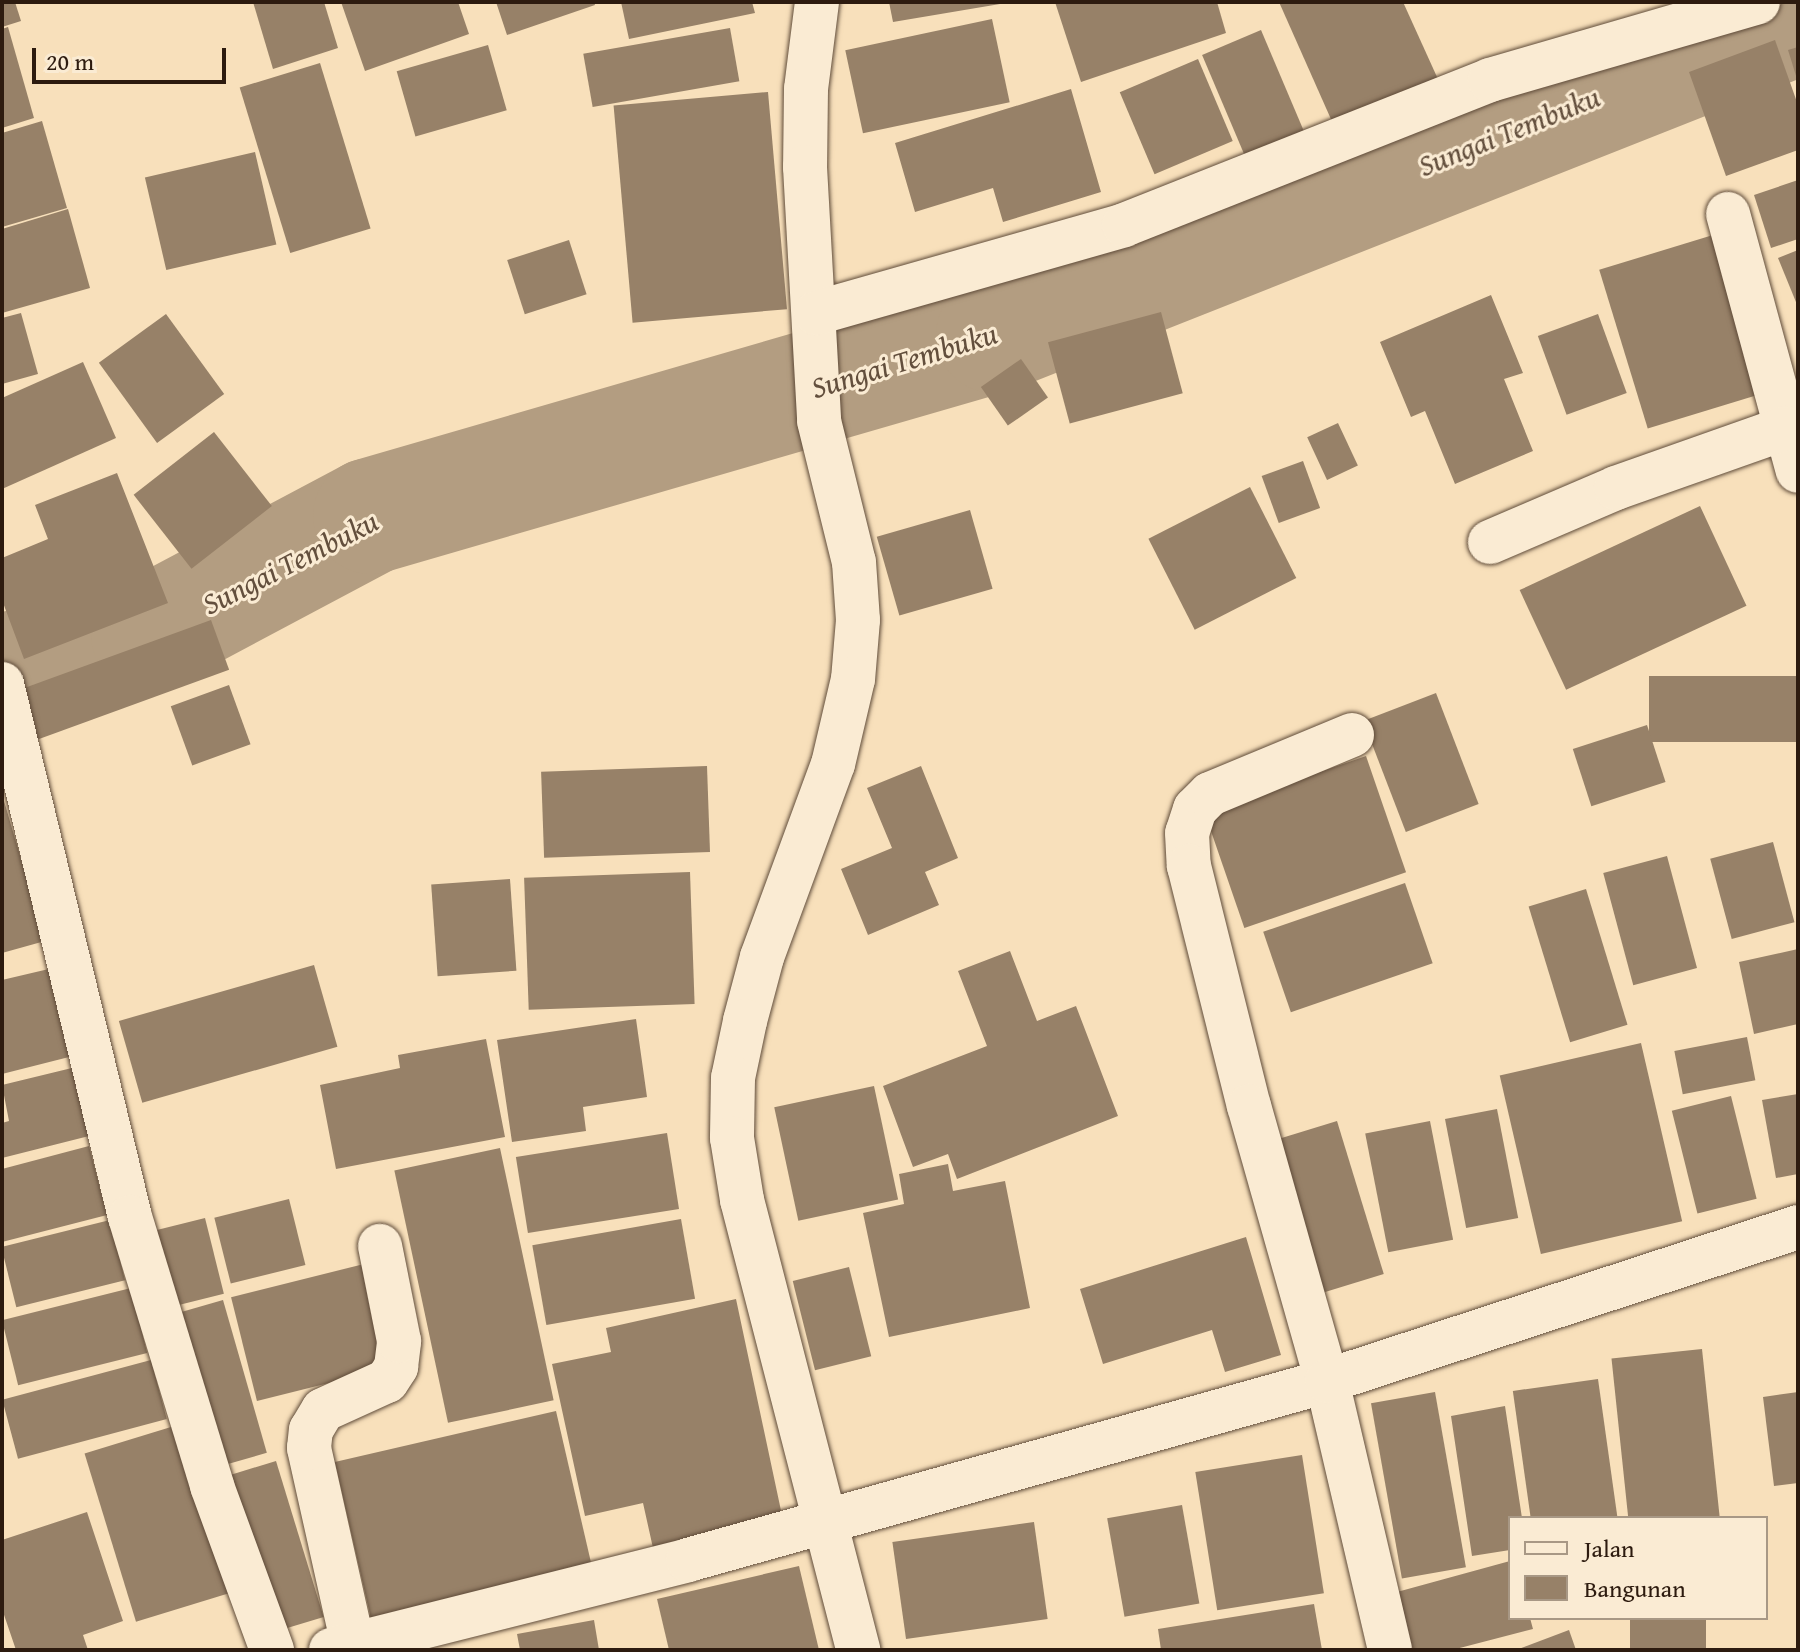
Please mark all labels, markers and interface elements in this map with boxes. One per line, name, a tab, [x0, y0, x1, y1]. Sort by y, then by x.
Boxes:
scale bar	[36, 32, 230, 82]
text: 20 m	[46, 44, 94, 79]
water label: Sungai Tembuku	[1413, 78, 1605, 184]
water label: Sungai Tembuku	[807, 315, 1001, 405]
water label: Sungai Tembuku	[196, 502, 384, 622]
legend	[1508, 1516, 1768, 1620]
text: Jalan	[1584, 1531, 1634, 1566]
text: Bangunan	[1584, 1571, 1686, 1606]

